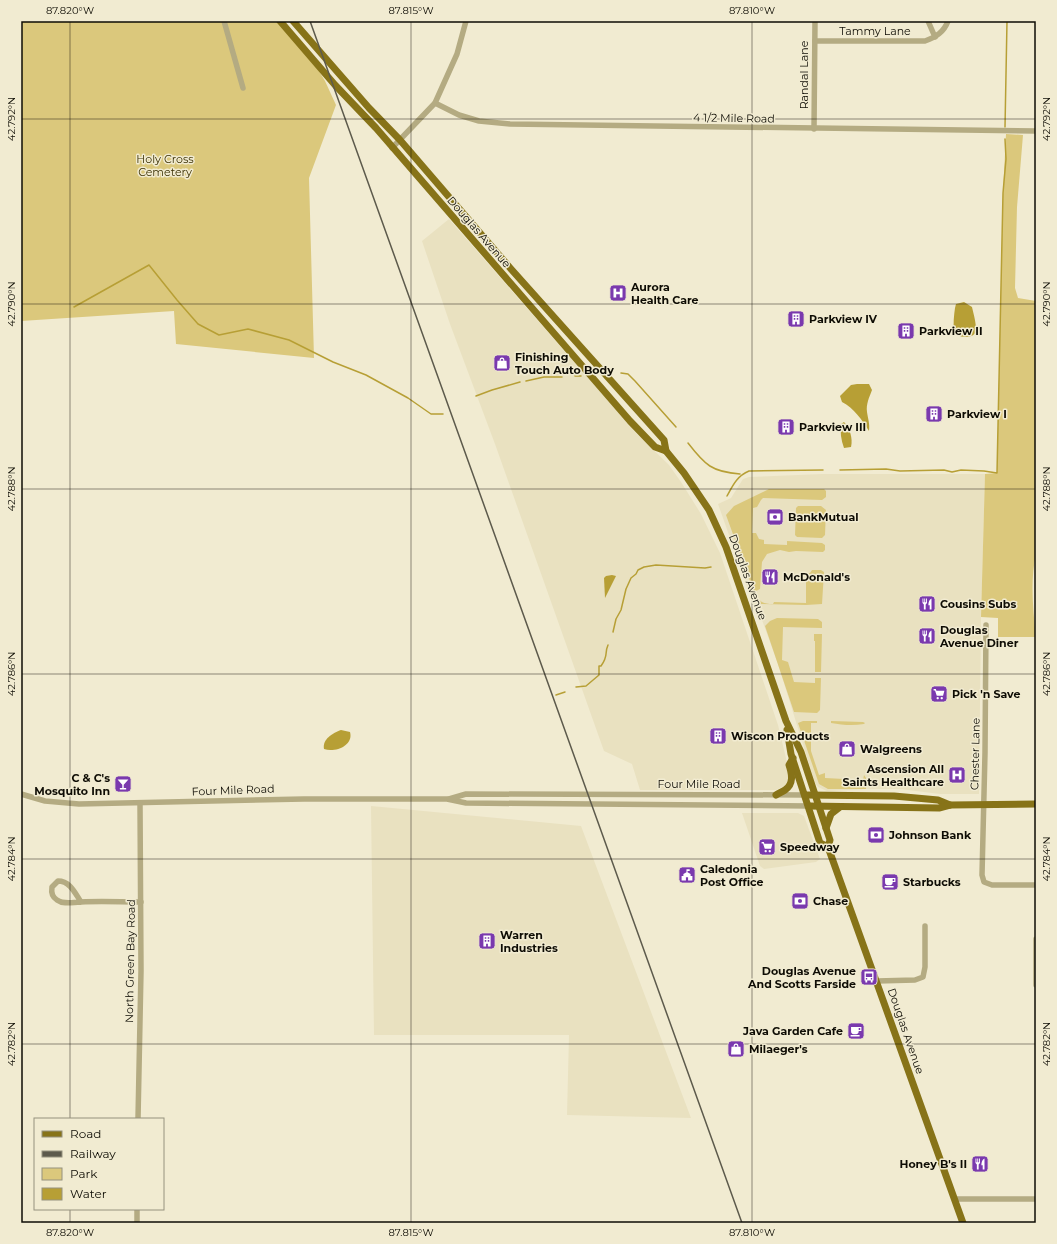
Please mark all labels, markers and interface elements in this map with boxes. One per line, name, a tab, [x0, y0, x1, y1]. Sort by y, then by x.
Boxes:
text: 87.820°W	[46, 4, 94, 17]
text: 87.815°W	[388, 4, 434, 17]
text: 87.810°W	[729, 4, 775, 17]
street label: Tammy Lane	[839, 24, 911, 38]
street label: Randal Lane	[797, 40, 811, 109]
text: 42.792°N	[5, 97, 18, 141]
text: 42.792°N	[1040, 97, 1053, 141]
street label: 4 1/2 Mile Road	[693, 110, 775, 126]
park label: Holy Cross Cemetery	[136, 152, 194, 179]
street label: Douglas Avenue	[444, 193, 514, 271]
place label: Aurora Health Care	[630, 280, 699, 307]
text: 42.790°N	[5, 281, 18, 327]
text: 42.790°N	[1040, 281, 1053, 327]
hospital icon: Aurora Health Care	[608, 283, 628, 303]
building icon: Parkview IV	[786, 309, 806, 329]
place label: Parkview IV	[809, 312, 878, 326]
building icon: Parkview II	[896, 321, 916, 341]
place label: Parkview II	[919, 324, 983, 338]
place label: Finishing Touch Auto Body	[515, 350, 614, 377]
shop icon: Finishing Touch Auto Body	[492, 353, 512, 373]
building icon: Parkview I	[924, 404, 944, 424]
place label: Parkview I	[947, 407, 1007, 421]
building icon: Parkview III	[776, 417, 796, 437]
place label: Parkview III	[799, 420, 866, 434]
text: 42.788°N	[5, 466, 18, 512]
text: 42.788°N	[1040, 466, 1053, 512]
bank icon: BankMutual	[765, 507, 785, 527]
place label: BankMutual	[788, 510, 859, 524]
street label: Douglas Avenue	[726, 532, 770, 622]
restaurant icon: McDonald's	[760, 567, 780, 587]
place label: McDonald's	[783, 570, 850, 584]
restaurant icon: Cousins Subs	[917, 594, 937, 614]
place label: Cousins Subs	[940, 597, 1016, 611]
place label: Douglas Avenue Diner	[939, 623, 1019, 650]
restaurant icon: Douglas Avenue Diner	[917, 626, 937, 646]
text: 42.786°N	[5, 652, 18, 696]
text: 42.786°N	[1040, 652, 1053, 696]
supermarket icon: Pick 'n Save	[929, 684, 949, 704]
place label: Pick 'n Save	[952, 687, 1020, 701]
street label: Chester Lane	[967, 717, 983, 790]
building icon: Wiscon Products	[708, 726, 728, 746]
place label: Wiscon Products	[731, 729, 830, 743]
shop icon: Walgreens	[837, 739, 857, 759]
place label: Walgreens	[860, 742, 922, 756]
place label: Ascension All Saints Healthcare	[842, 762, 944, 789]
hospital icon: Ascension All Saints Healthcare	[947, 765, 967, 785]
place label: C & C's Mosquito Inn	[34, 771, 110, 798]
bar icon: C & C's Mosquito Inn	[113, 774, 133, 794]
street label: Four Mile Road	[657, 777, 741, 791]
street label: Four Mile Road	[191, 782, 275, 798]
bank icon: Johnson Bank	[866, 825, 886, 845]
place label: Johnson Bank	[888, 828, 972, 842]
text: 42.784°N	[5, 836, 18, 882]
text: 42.784°N	[1040, 836, 1053, 882]
supermarket icon: Speedway	[757, 837, 777, 857]
place label: Speedway	[780, 840, 840, 854]
place label: Caledonia Post Office	[700, 862, 763, 889]
public building icon: Caledonia Post Office	[677, 865, 697, 885]
cafe icon: Starbucks	[880, 872, 900, 892]
place label: Starbucks	[903, 875, 961, 889]
bank icon: Chase	[790, 891, 810, 911]
place label: Chase	[813, 894, 848, 908]
street label: North Green Bay Road	[122, 899, 138, 1023]
place label: Warren Industries	[500, 928, 558, 955]
building icon: Warren Industries	[477, 931, 497, 951]
place label: Douglas Avenue And Scotts Farside	[747, 964, 856, 991]
bus stop icon: Douglas Avenue And Scotts Farside	[859, 967, 879, 987]
street label: Douglas Avenue	[885, 986, 927, 1076]
cafe icon: Java Garden Cafe	[846, 1021, 866, 1041]
text: 42.782°N	[5, 1022, 18, 1066]
text: 42.782°N	[1040, 1022, 1053, 1066]
place label: Java Garden Cafe	[742, 1024, 843, 1038]
shop icon: Milaeger's	[726, 1039, 746, 1059]
place label: Milaeger's	[749, 1042, 808, 1056]
legend	[34, 1118, 164, 1210]
text: Road	[70, 1126, 101, 1141]
text: Railway	[70, 1146, 116, 1161]
restaurant icon: Honey B's II	[970, 1154, 990, 1174]
place label: Honey B's II	[900, 1157, 967, 1171]
text: Park	[70, 1166, 98, 1181]
text: Water	[70, 1186, 107, 1201]
text: 87.820°W	[46, 1226, 94, 1239]
text: 87.815°W	[388, 1226, 434, 1239]
text: 87.810°W	[729, 1226, 775, 1239]

